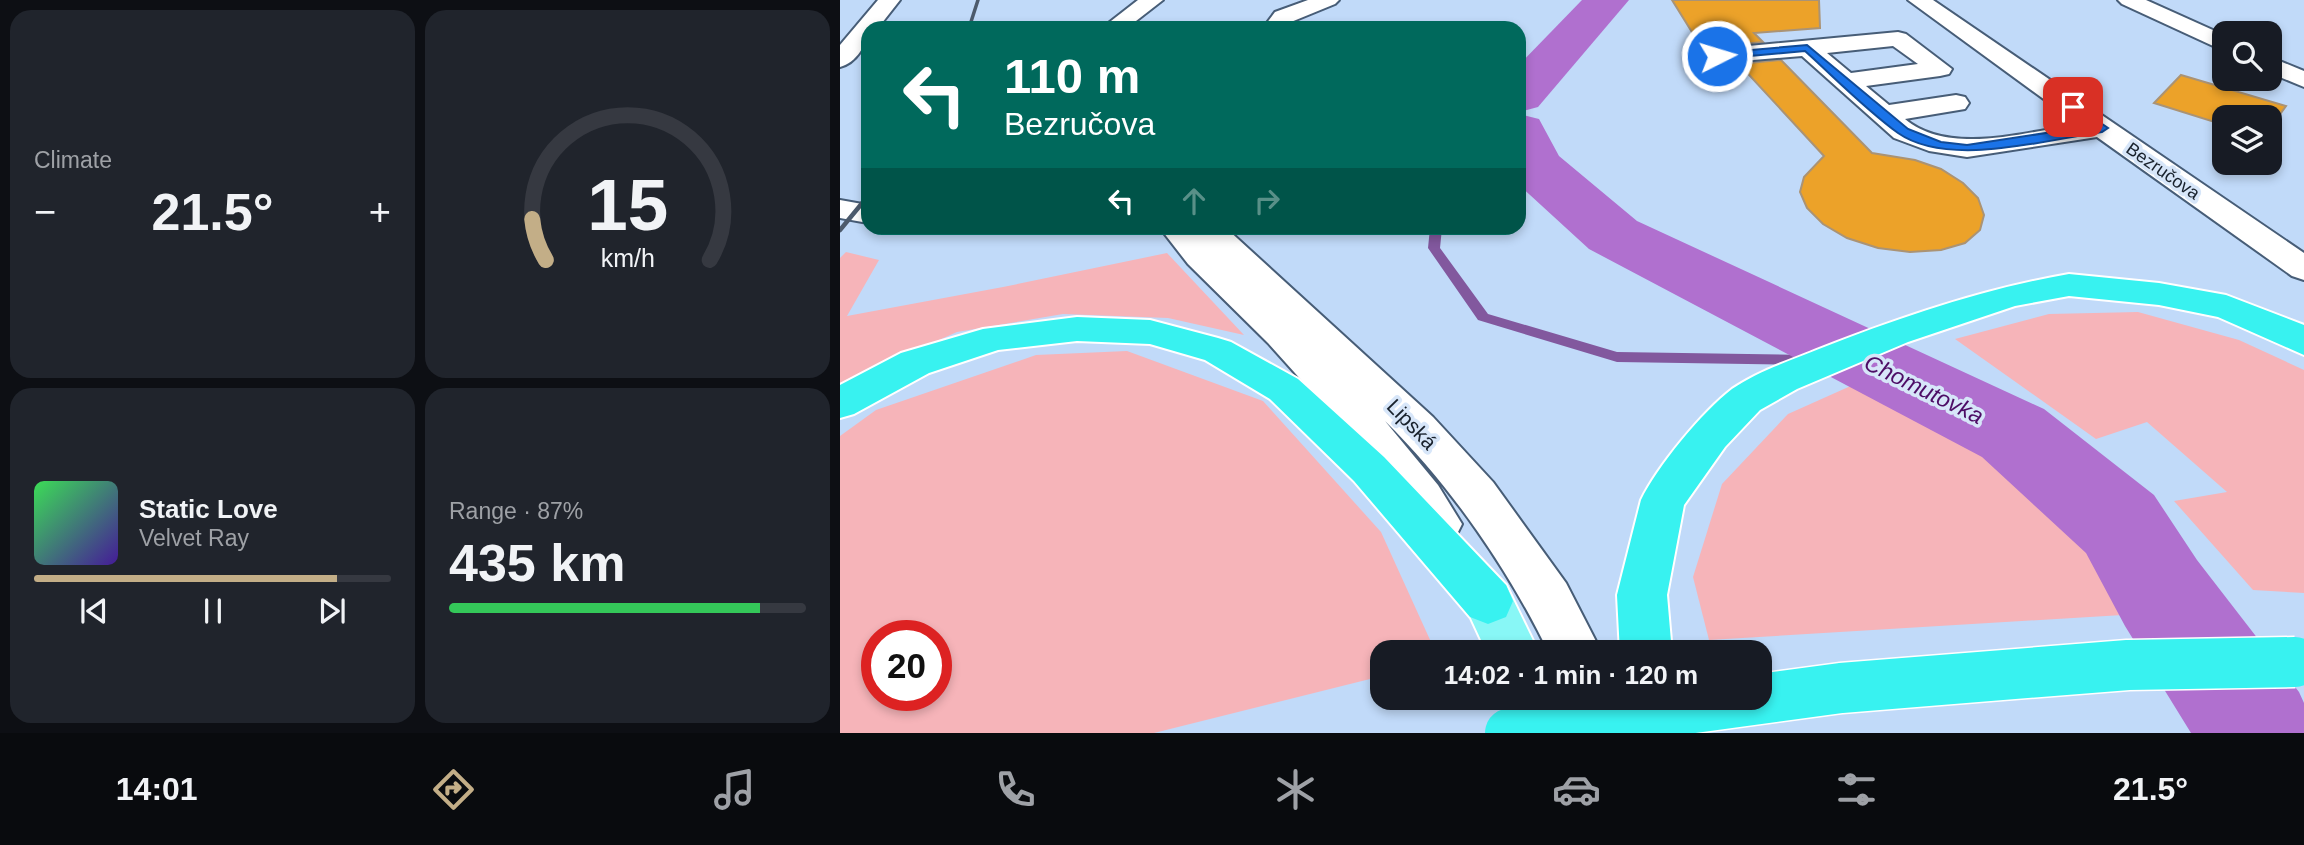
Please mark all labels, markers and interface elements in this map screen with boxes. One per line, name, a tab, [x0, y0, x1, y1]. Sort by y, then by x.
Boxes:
position arrow	[1680, 19, 1754, 93]
map controls	[2212, 21, 2282, 175]
button: search	[2212, 21, 2282, 91]
icon: left	[889, 49, 980, 140]
text: 110 m	[1004, 49, 1140, 103]
pin	[2043, 77, 2103, 137]
icon: arrive	[2054, 88, 2092, 126]
button: layers	[2212, 105, 2282, 175]
text: Bezručova	[1004, 106, 1155, 142]
street label: Bezručova	[2122, 138, 2204, 204]
text: Climate	[34, 147, 112, 173]
text: 15	[587, 164, 668, 245]
icon: left	[1102, 182, 1140, 220]
icon: ahead	[1175, 182, 1213, 220]
icon: right	[1248, 182, 1286, 220]
text: 21.5°	[151, 183, 274, 241]
text: −	[34, 191, 56, 233]
text: +	[369, 191, 391, 233]
text: km/h	[600, 244, 655, 272]
water label: Chomutovka	[1860, 349, 1988, 429]
street label: Lipská	[1383, 394, 1442, 454]
text: Static Love	[139, 494, 278, 524]
text: Range · 87%	[449, 498, 583, 524]
text: Velvet Ray	[139, 525, 249, 551]
text: 435 km	[449, 534, 625, 592]
icon: previous	[75, 592, 113, 630]
icon: pause	[194, 592, 232, 630]
icon: next	[313, 592, 351, 630]
speed limit sign: 20	[861, 620, 952, 711]
text: 14:02 · 1 min · 120 m	[1444, 660, 1698, 690]
icon: directions	[429, 765, 478, 814]
icon: music	[710, 765, 759, 814]
icon: phone	[991, 765, 1040, 814]
icon: climate	[1271, 765, 1320, 814]
icon: car	[1552, 765, 1601, 814]
icon: filters	[1832, 765, 1881, 814]
text: 14:01	[116, 771, 198, 807]
text: 21.5°	[2113, 771, 2188, 807]

